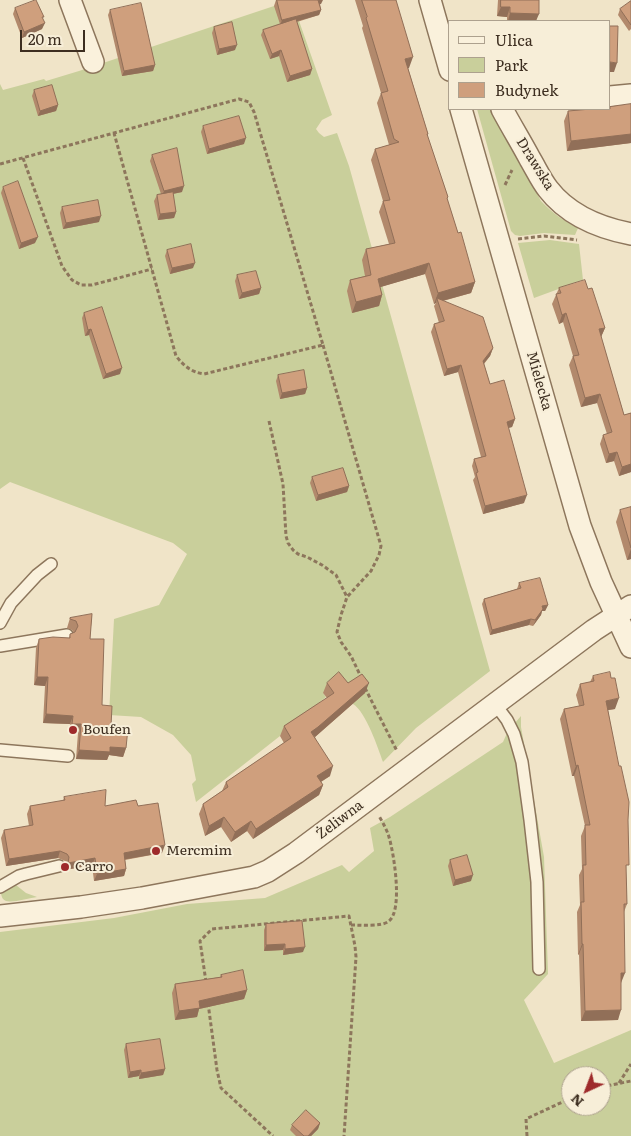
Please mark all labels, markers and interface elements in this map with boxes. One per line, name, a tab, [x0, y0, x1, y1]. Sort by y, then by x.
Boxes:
scale bar	[22, 20, 88, 52]
legend	[448, 20, 611, 110]
text: 20 m	[28, 27, 62, 50]
text: Ulica	[495, 28, 533, 51]
text: Park	[495, 53, 528, 76]
text: Budynek	[495, 78, 558, 101]
street label: Drawska	[512, 135, 558, 193]
street label: Mielecka	[523, 350, 555, 412]
place label: Boufen	[83, 722, 131, 738]
marker: Boufen	[67, 724, 79, 736]
street label: Żeliwna	[313, 797, 367, 843]
place label: Mercmim	[166, 843, 232, 859]
marker: Mercmim	[150, 845, 162, 857]
place label: Carro	[75, 859, 113, 875]
marker: Carro	[59, 861, 71, 873]
north arrow	[561, 1066, 611, 1116]
text: N	[565, 1090, 588, 1113]

